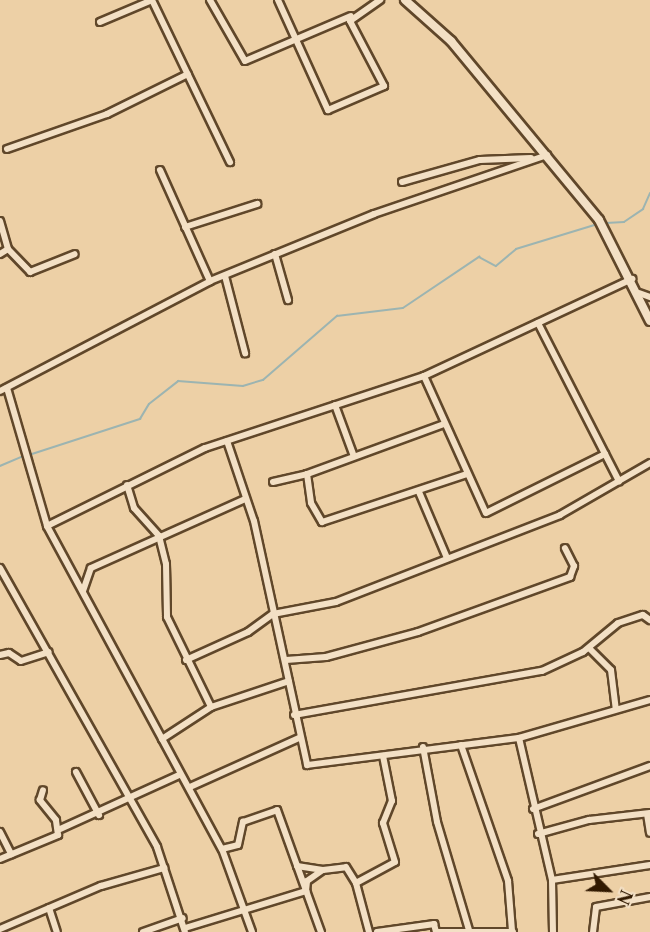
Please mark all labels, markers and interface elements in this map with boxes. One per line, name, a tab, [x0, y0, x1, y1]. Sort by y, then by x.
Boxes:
north arrow	[578, 860, 638, 920]
text: N	[612, 887, 636, 908]

